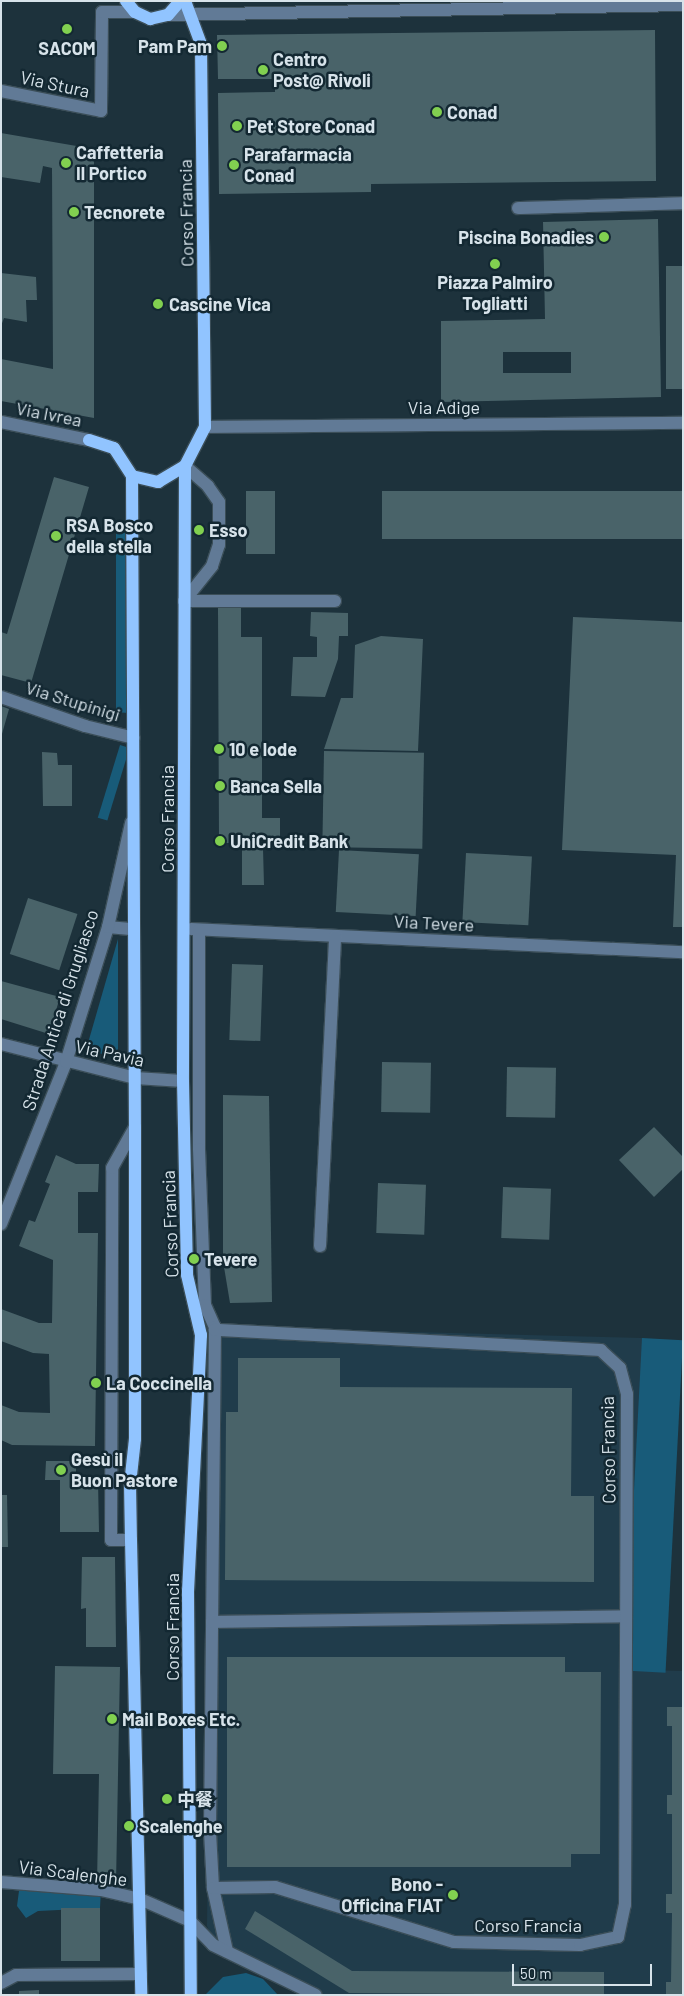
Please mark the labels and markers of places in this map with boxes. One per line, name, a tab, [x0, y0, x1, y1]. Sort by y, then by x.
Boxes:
marker: SACOM	[61, 23, 73, 35]
place label: Pam Pam	[138, 35, 212, 57]
place label: SACOM	[38, 37, 96, 59]
marker: Pam Pam	[216, 40, 228, 52]
place label: Centro Post@ Rivoli	[273, 49, 371, 92]
marker: Centro Post@ Rivoli	[257, 64, 269, 76]
place label: Conad	[447, 101, 497, 123]
marker: Conad	[431, 106, 443, 118]
place label: Pet Store Conad	[247, 115, 375, 137]
marker: Pet Store Conad	[231, 120, 243, 132]
place label: Caffetteria Il Portico	[76, 142, 164, 184]
place label: Parafarmacia Conad	[244, 144, 352, 186]
marker: Caffetteria Il Portico	[60, 157, 72, 169]
marker: Parafarmacia Conad	[228, 159, 240, 171]
place label: Tecnorete	[84, 201, 165, 223]
marker: Tecnorete	[68, 206, 80, 218]
place label: Piscina Bonadies	[458, 226, 594, 248]
marker: Piscina Bonadies	[598, 231, 610, 243]
marker: Piazza Palmiro Togliatti	[489, 258, 501, 270]
place label: Piazza Palmiro Togliatti	[437, 272, 553, 314]
place label: Cascine Vica	[169, 293, 271, 315]
marker: Cascine Vica	[151, 297, 165, 311]
place label: RSA Bosco della stella	[66, 515, 153, 558]
place label: Esso	[209, 519, 247, 541]
marker: Esso	[193, 524, 205, 536]
marker: RSA Bosco della stella	[50, 530, 62, 542]
place label: 10 e lode	[229, 738, 297, 760]
marker: 10 e lode	[213, 743, 225, 755]
place label: Banca Sella	[230, 775, 322, 797]
marker: Banca Sella	[214, 780, 226, 792]
place label: UniCredit Bank	[230, 830, 348, 852]
marker: UniCredit Bank	[214, 835, 226, 847]
place label: Tevere	[204, 1248, 257, 1270]
marker: Tevere	[188, 1253, 200, 1265]
place label: La Coccinella	[106, 1372, 212, 1394]
marker: La Coccinella	[90, 1377, 102, 1389]
place label: Gesù il Buon Pastore	[71, 1449, 178, 1492]
marker: Gesù il Buon Pastore	[55, 1464, 67, 1476]
place label: Mail Boxes Etc.	[122, 1708, 240, 1730]
marker: Mail Boxes Etc.	[106, 1713, 118, 1725]
place label: 中餐	[177, 1788, 213, 1810]
marker: 中餐	[161, 1793, 173, 1805]
place label: Scalenghe	[139, 1815, 223, 1837]
marker: Scalenghe	[123, 1820, 135, 1832]
place label: Bono - Officina FIAT	[341, 1874, 443, 1916]
marker: Bono - Officina FIAT	[447, 1889, 459, 1901]

